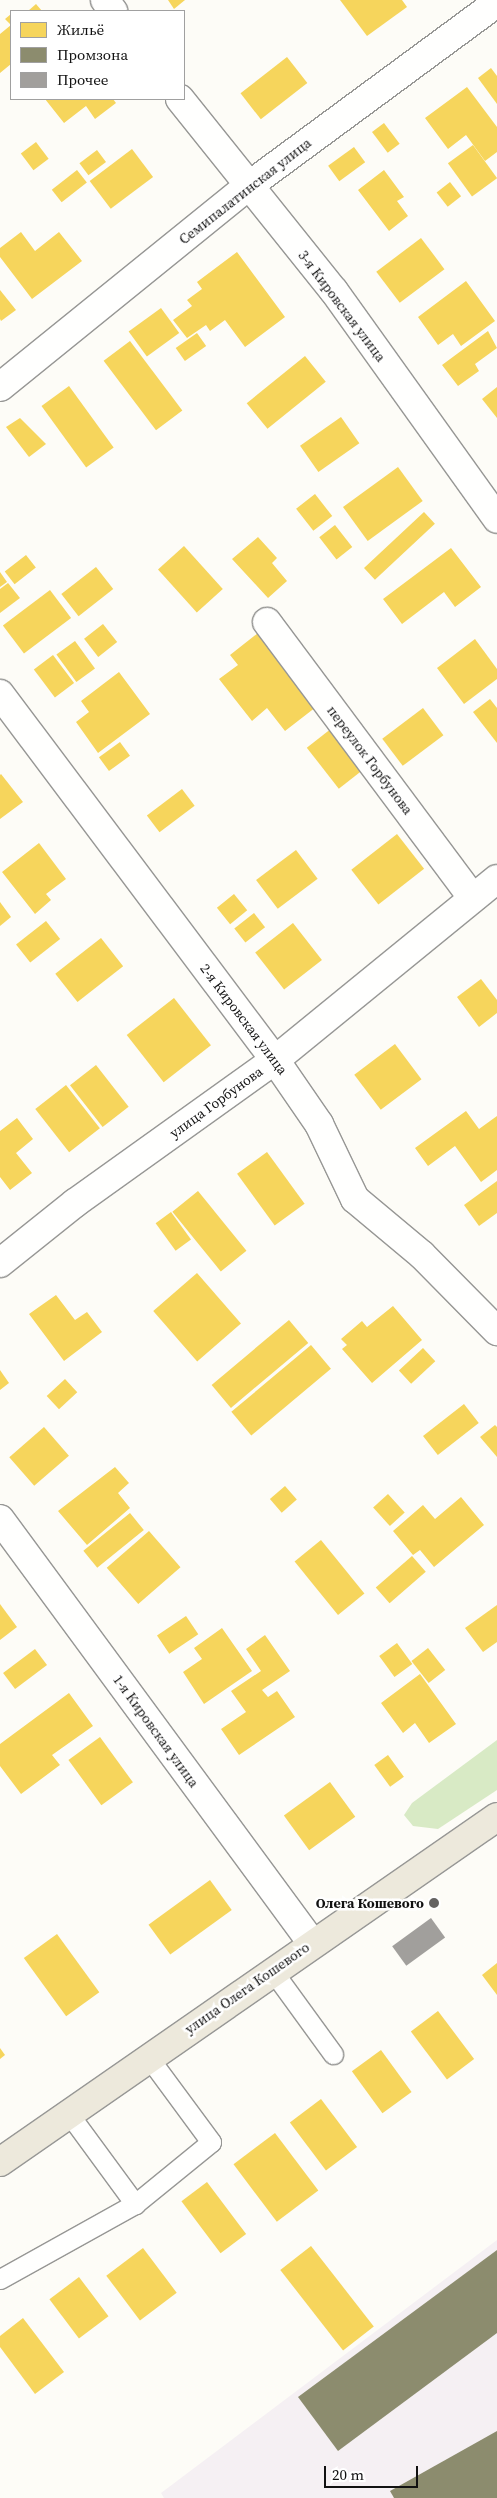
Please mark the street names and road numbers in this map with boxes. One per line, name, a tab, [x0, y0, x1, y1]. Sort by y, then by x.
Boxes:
street label: Семипалатинская улица	[176, 134, 314, 248]
street label: 3-я Кировская улица	[295, 247, 389, 365]
street label: переулок Горбунова	[324, 702, 416, 818]
street label: 2-я Кировская улица	[197, 960, 291, 1078]
street label: улица Горбунова	[166, 1063, 266, 1141]
street label: 1-я Кировская улица	[110, 1672, 202, 1790]
street label: улица Олега Кошевого	[182, 1939, 312, 2037]

